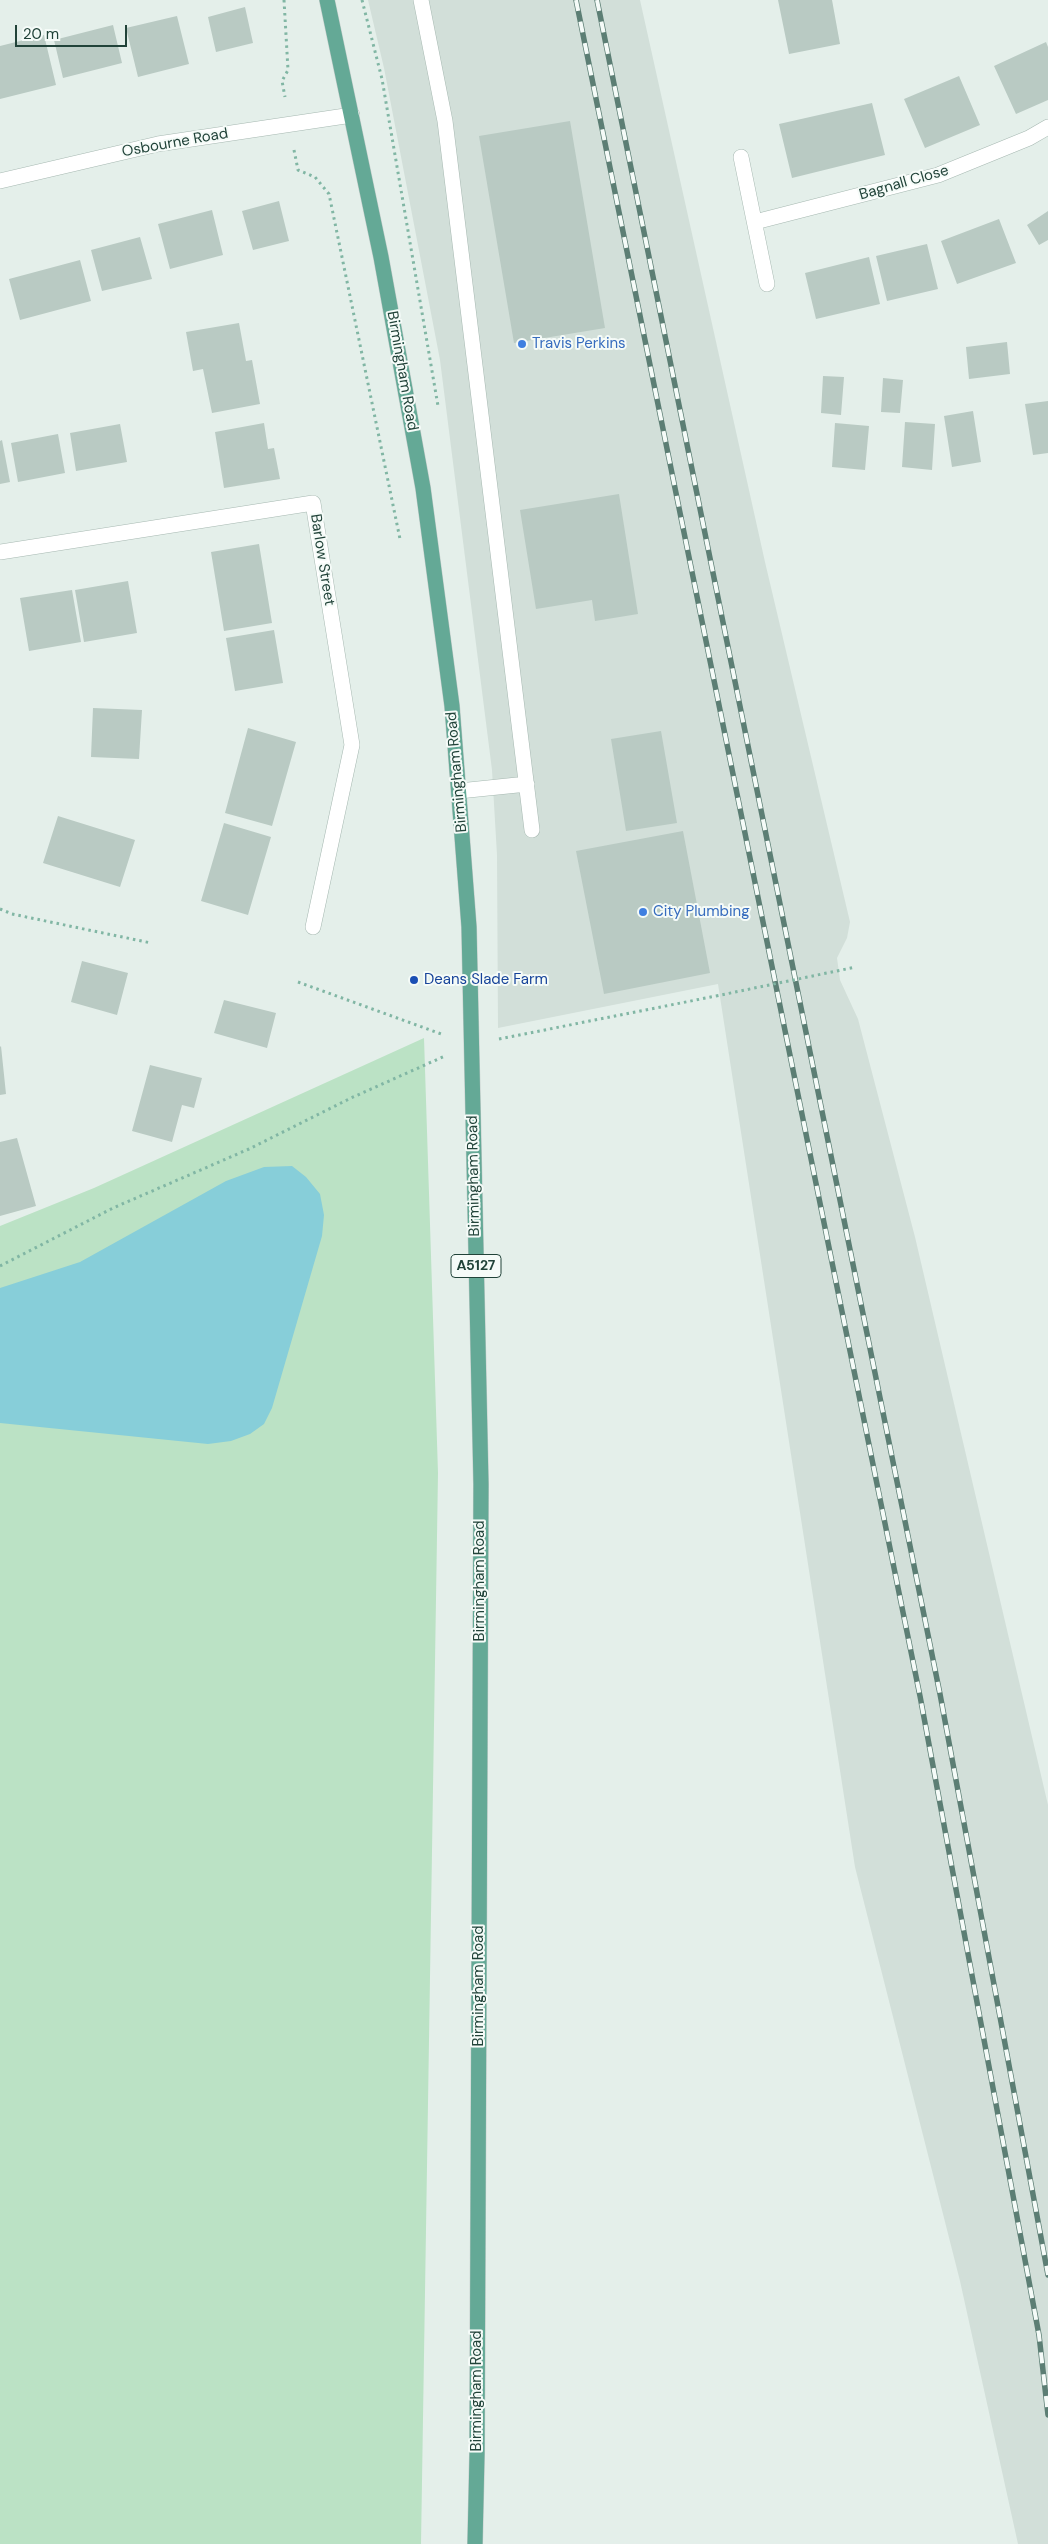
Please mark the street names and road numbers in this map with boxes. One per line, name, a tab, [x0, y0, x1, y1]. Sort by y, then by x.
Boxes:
street label: Osbourne Road	[120, 125, 230, 161]
street label: Bagnall Close	[857, 162, 951, 204]
street label: Birmingham Road	[383, 310, 421, 432]
street label: Barlow Street	[306, 513, 338, 607]
street label: Birmingham Road	[443, 711, 471, 833]
street label: Birmingham Road	[464, 1115, 484, 1237]
road number: A5127	[451, 1254, 501, 1278]
street label: Birmingham Road	[471, 1520, 489, 1642]
street label: Birmingham Road	[470, 1925, 488, 2047]
street label: Birmingham Road	[468, 2330, 486, 2452]

